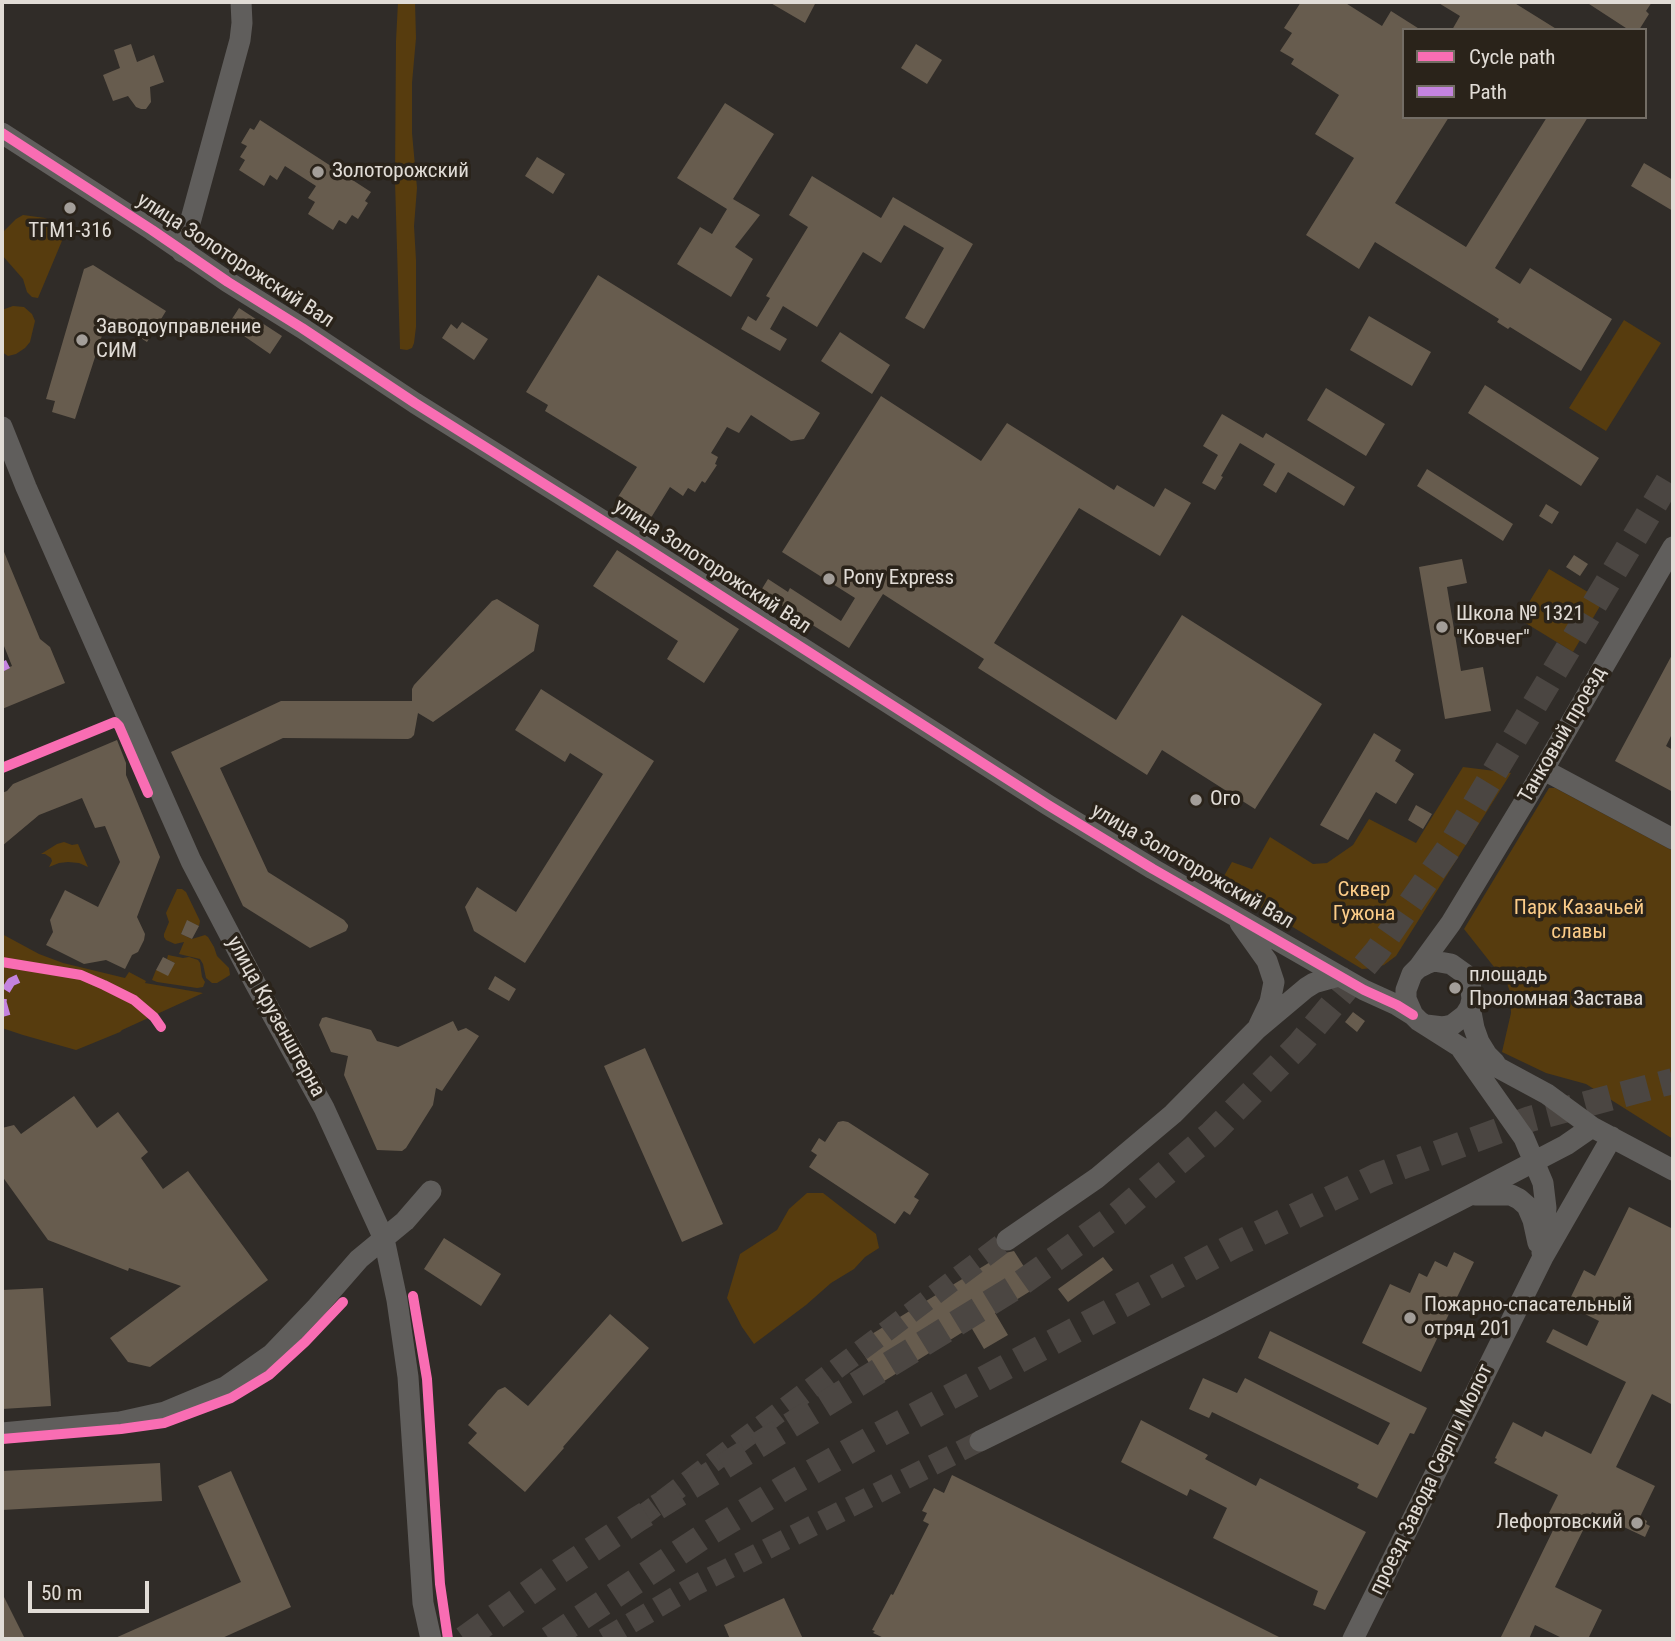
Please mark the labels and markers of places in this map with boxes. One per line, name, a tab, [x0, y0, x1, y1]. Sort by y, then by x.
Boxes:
place label: Золоторожский	[332, 159, 469, 185]
marker: Золоторожский	[310, 164, 326, 180]
marker: ТГМ1-316	[62, 200, 78, 216]
place label: ТГМ1-316	[28, 219, 112, 245]
place label: Заводоуправление СИМ	[96, 315, 261, 365]
marker: Заводоуправление СИМ	[74, 332, 90, 348]
place label: Pony Express	[843, 566, 954, 592]
marker: Pony Express	[821, 571, 837, 587]
place label: Школа № 1321 "Ковчег"	[1456, 602, 1584, 652]
marker: Школа № 1321 "Ковчег"	[1434, 619, 1450, 635]
place label: Ого	[1210, 787, 1241, 813]
marker: Ого	[1188, 792, 1204, 808]
place label: площадь Проломная Застава	[1469, 963, 1643, 1013]
marker: площадь Проломная Застава	[1447, 980, 1463, 996]
place label: Пожарно-спасательный отряд 201	[1424, 1293, 1633, 1343]
marker: Пожарно-спасательный отряд 201	[1402, 1310, 1418, 1326]
place label: Лефортовский	[1496, 1510, 1623, 1536]
marker: Лефортовский	[1629, 1515, 1645, 1531]

